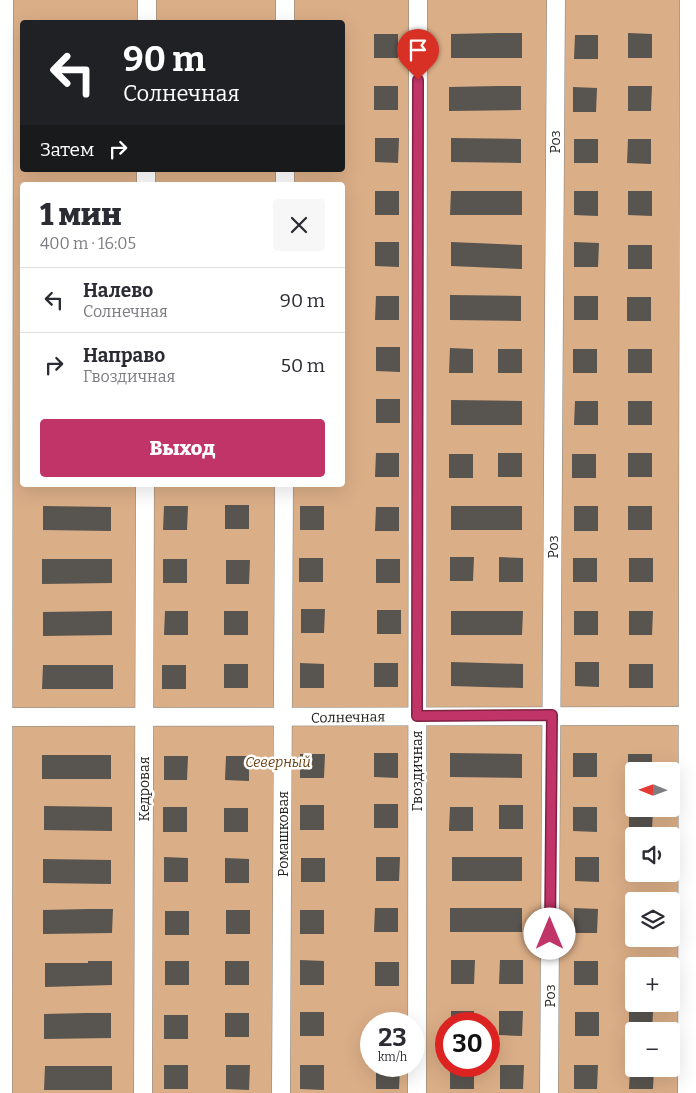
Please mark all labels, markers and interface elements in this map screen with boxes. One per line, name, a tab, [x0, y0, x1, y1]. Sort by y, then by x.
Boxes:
pin	[397, 29, 439, 80]
icon: arrive	[404, 36, 432, 64]
text: 90 m	[123, 38, 206, 80]
icon: left	[40, 40, 105, 105]
text: Солнечная	[123, 80, 240, 107]
street label: Роз	[547, 130, 564, 154]
icon: right	[104, 135, 132, 163]
text: Затем	[40, 138, 94, 161]
text: 1 мин	[40, 197, 122, 233]
button: close	[273, 199, 325, 251]
text: 400 m · 16:05	[40, 234, 136, 253]
text: Налево	[83, 279, 153, 302]
icon: left	[40, 286, 68, 314]
text: 90 m	[280, 289, 325, 312]
text: Солнечная	[83, 302, 168, 321]
text: Направо	[83, 344, 165, 367]
icon: right	[40, 351, 68, 379]
text: 50 m	[281, 354, 325, 377]
text: Гвоздичная	[83, 367, 175, 386]
button: Выход	[40, 419, 325, 477]
street label: Роз	[545, 535, 562, 559]
street label: Солнечная	[311, 708, 386, 727]
street label: Гвоздичная	[409, 730, 426, 811]
park label: Северный	[245, 754, 311, 771]
street label: Кедровая	[136, 756, 153, 821]
north arrow	[625, 762, 680, 818]
map controls	[625, 762, 680, 1077]
street label: Ромашковая	[275, 791, 292, 877]
button: sound	[625, 827, 680, 882]
button: layers	[625, 892, 680, 947]
position arrow	[523, 907, 575, 959]
button: +	[625, 957, 680, 1012]
street label: Роз	[542, 984, 559, 1008]
speed limit sign: 30	[435, 1012, 500, 1077]
button: −	[625, 1022, 680, 1077]
text: 23	[378, 1023, 407, 1053]
text: km/h	[378, 1050, 407, 1064]

